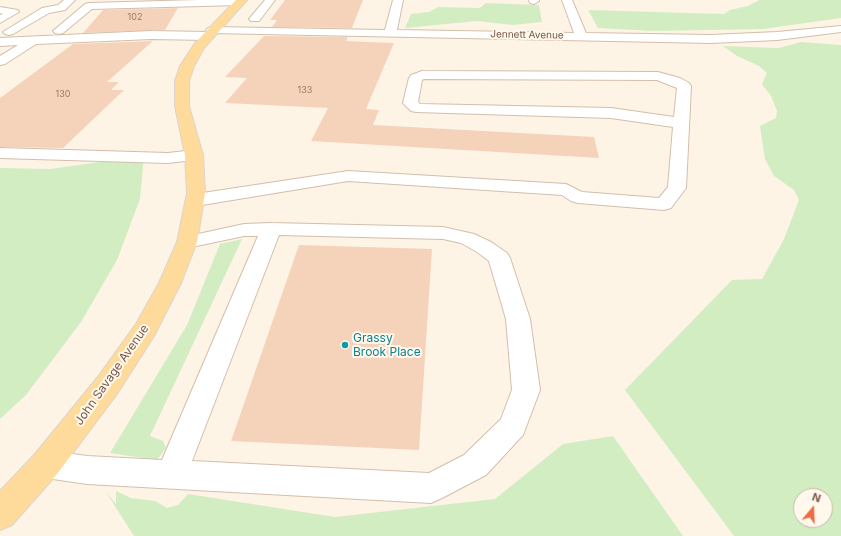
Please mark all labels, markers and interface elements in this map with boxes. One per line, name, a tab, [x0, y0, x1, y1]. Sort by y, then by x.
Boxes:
house number: 102	[128, 12, 142, 22]
street label: Jennett Avenue	[490, 28, 564, 42]
house number: 133	[298, 85, 312, 95]
house number: 130	[56, 89, 70, 99]
street label: John Savage Avenue	[72, 322, 152, 428]
place label: Grassy Brook Place	[353, 331, 421, 359]
marker: Grassy Brook Place	[340, 340, 350, 350]
north arrow	[793, 488, 833, 528]
text: N	[810, 490, 823, 506]

